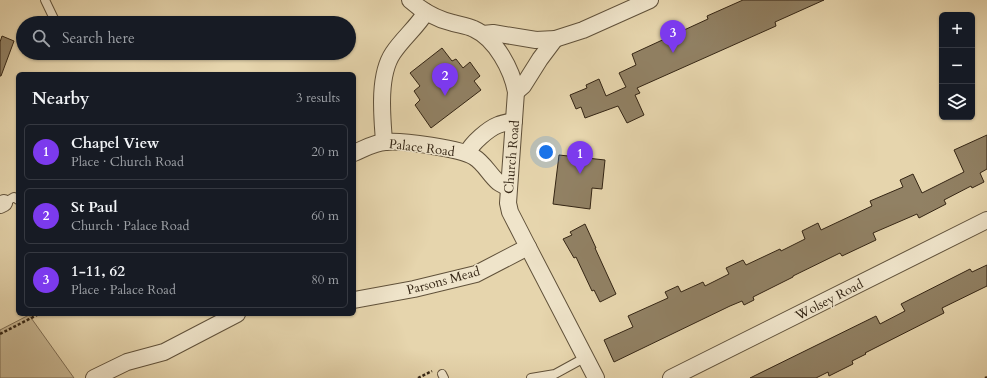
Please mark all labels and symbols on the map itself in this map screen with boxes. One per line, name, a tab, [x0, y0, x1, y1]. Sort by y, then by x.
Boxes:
pin: 3	[660, 20, 686, 53]
pin: 2	[432, 63, 458, 96]
street label: Church Road	[500, 119, 524, 195]
street label: Palace Road	[388, 135, 456, 161]
pin: 1	[567, 141, 593, 174]
your location	[536, 142, 556, 162]
street label: Parsons Mead	[405, 263, 482, 299]
street label: Wolsey Road	[792, 275, 867, 325]

